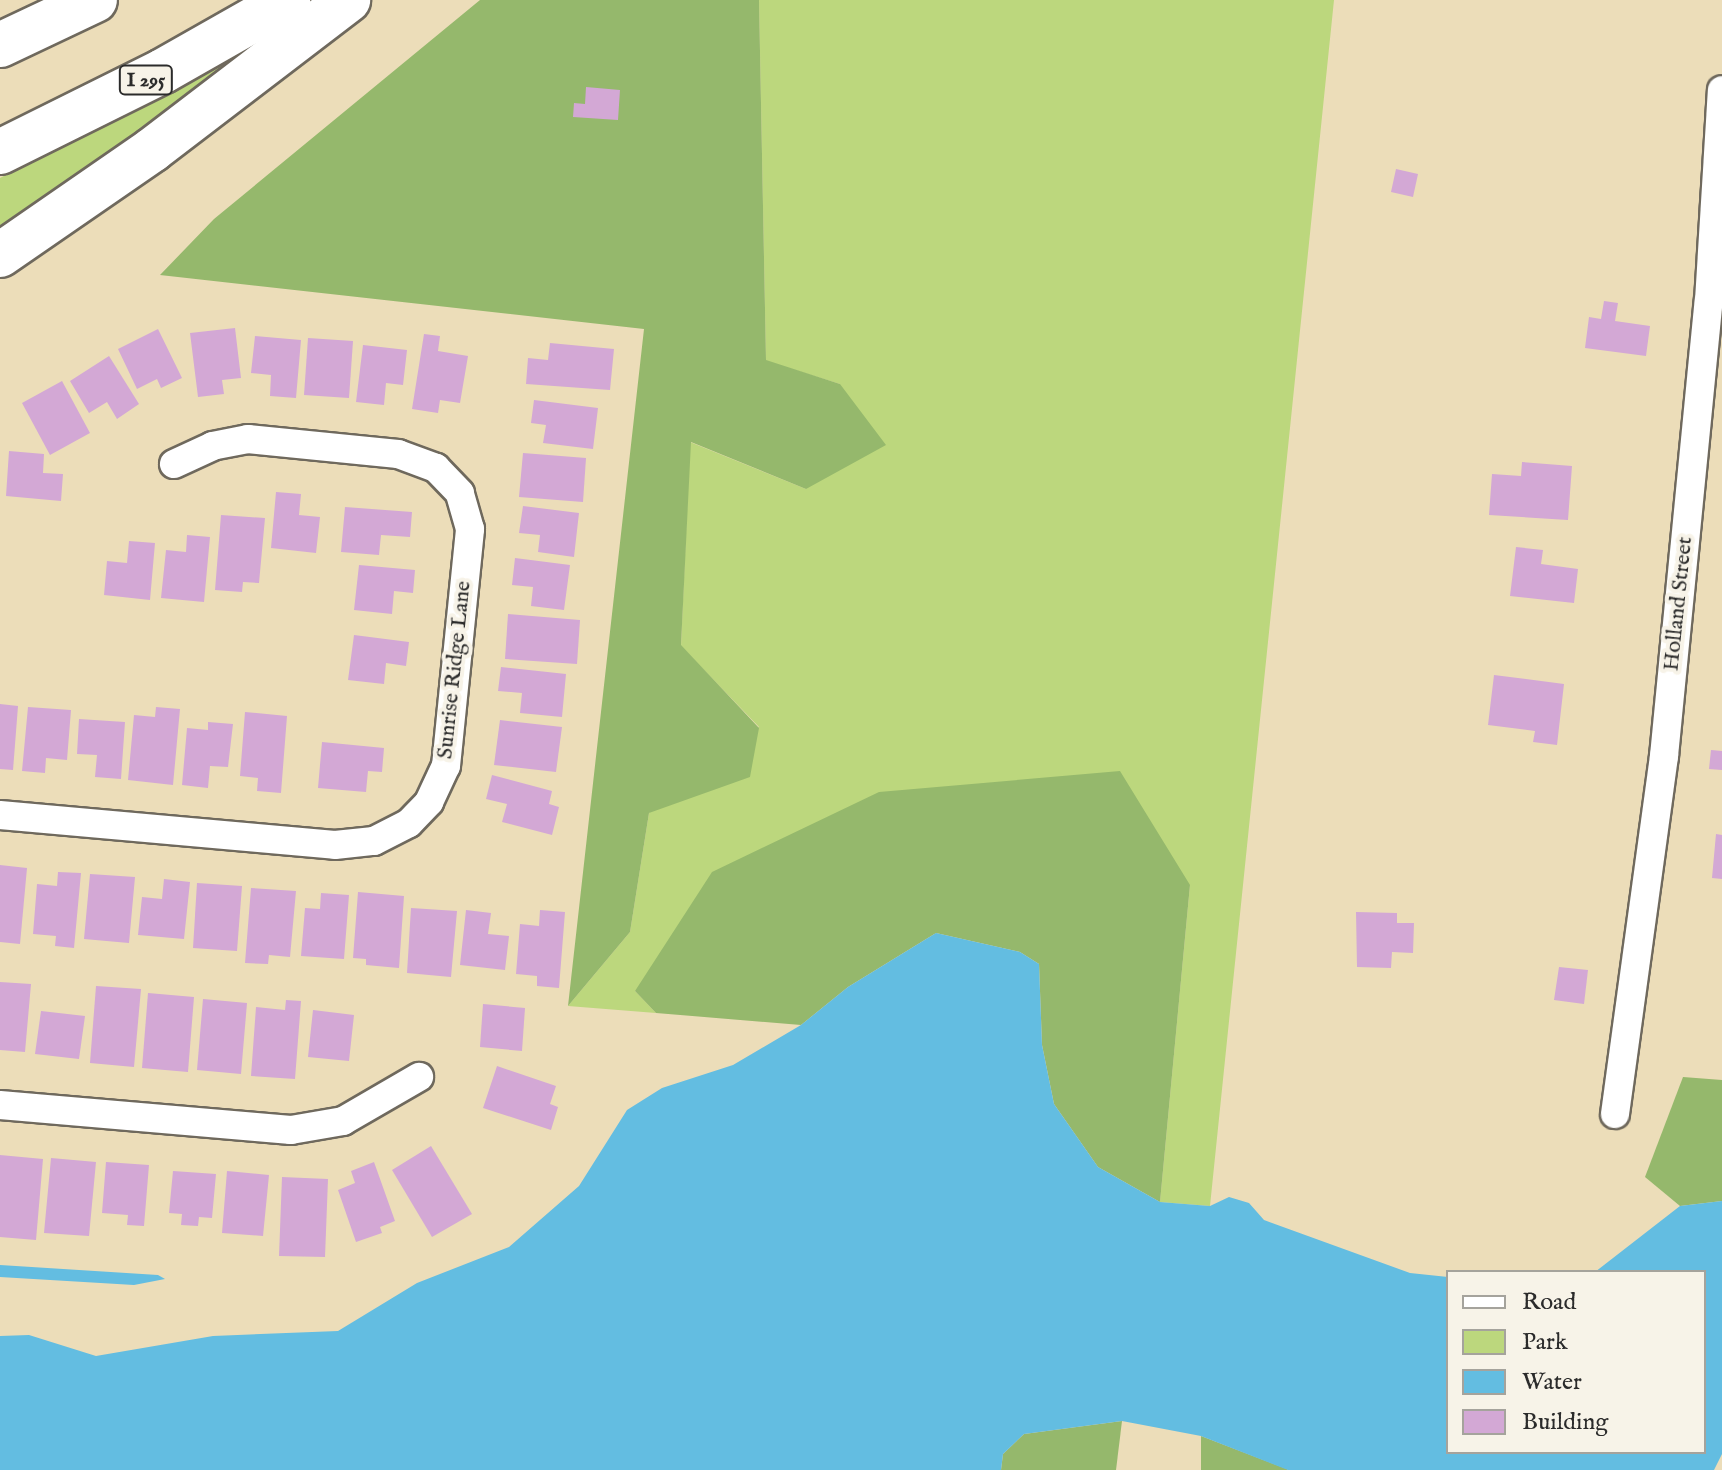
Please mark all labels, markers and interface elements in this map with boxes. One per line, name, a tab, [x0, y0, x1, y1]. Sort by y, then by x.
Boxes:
road number: I 295	[118, 64, 174, 96]
street label: Holland Street	[1659, 536, 1699, 672]
street label: Sunrise Ridge Lane	[433, 580, 477, 760]
legend	[1446, 1270, 1706, 1454]
text: Road	[1522, 1287, 1576, 1318]
text: Park	[1522, 1327, 1568, 1358]
text: Water	[1522, 1367, 1582, 1398]
text: Building	[1522, 1407, 1608, 1438]

